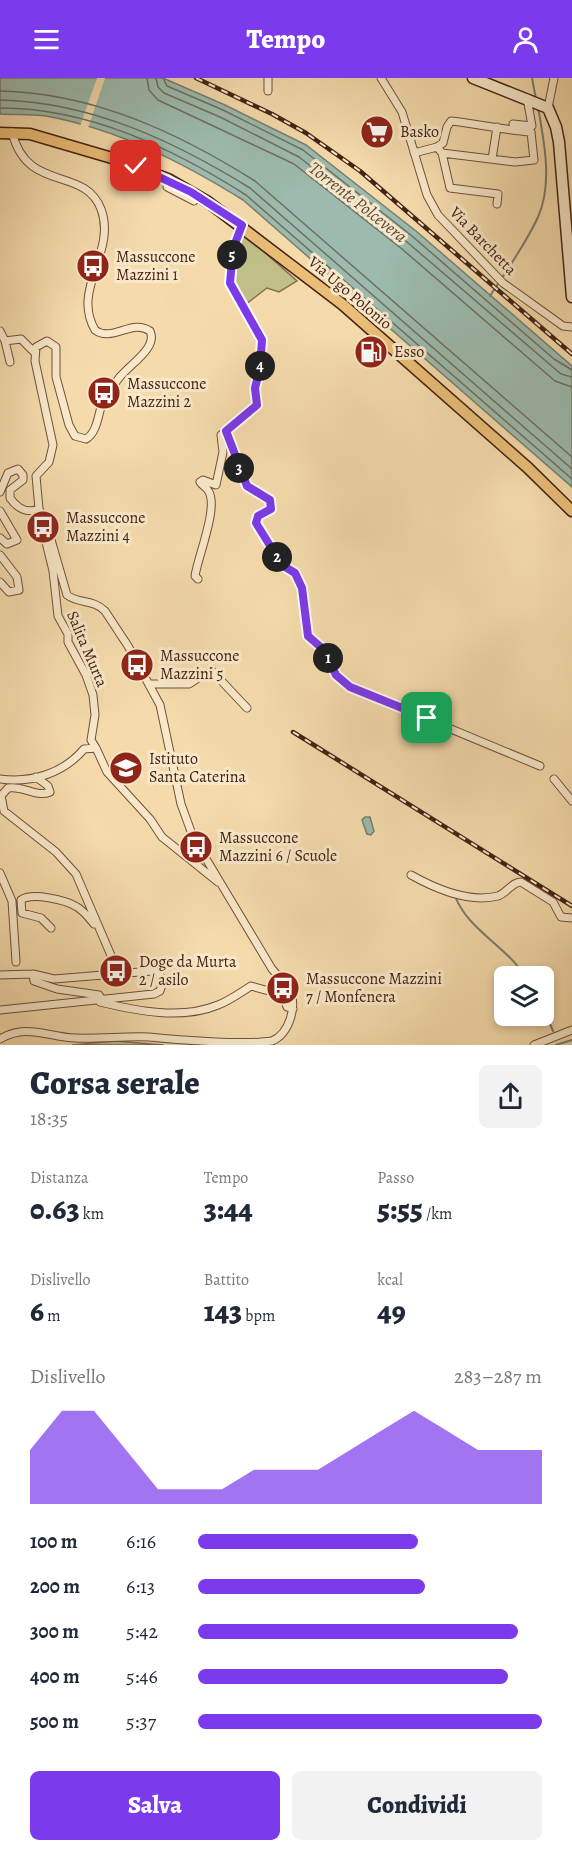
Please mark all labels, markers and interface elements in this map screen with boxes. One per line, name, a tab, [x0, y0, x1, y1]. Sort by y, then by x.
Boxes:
text: Tempo	[247, 21, 325, 57]
icon: menu	[30, 23, 63, 56]
icon: person	[509, 23, 542, 56]
supermarket icon: Basko	[359, 114, 395, 150]
place label: Basko	[400, 121, 439, 143]
pin	[110, 140, 161, 191]
icon: check	[119, 149, 152, 182]
water label: Torrente Polcevera	[304, 156, 412, 248]
street label: Via Barchetta	[444, 201, 522, 281]
pin: 5	[217, 240, 247, 270]
text: 5	[229, 244, 235, 266]
place label: Massuccone Mazzini 1	[116, 246, 195, 286]
bus stop icon: Massuccone Mazzini 1	[75, 248, 111, 284]
street label: Via Ugo Polonio	[303, 251, 397, 335]
fuel station icon: Esso	[353, 334, 389, 370]
place label: Esso	[394, 341, 424, 363]
pin: 4	[245, 351, 275, 381]
text: 4	[256, 355, 264, 377]
place label: Massuccone Mazzini 2	[127, 373, 206, 413]
bus stop icon: Massuccone Mazzini 2	[86, 375, 122, 411]
pin: 3	[224, 453, 254, 483]
text: 3	[236, 457, 242, 479]
place label: Massuccone Mazzini 4	[66, 507, 145, 547]
bus stop icon: Massuccone Mazzini 4	[25, 509, 61, 545]
pin: 2	[262, 542, 292, 572]
text: 2	[273, 546, 281, 568]
street label: Salita Murta	[61, 608, 113, 691]
pin: 1	[313, 643, 343, 673]
place label: Massuccone Mazzini 5	[160, 645, 239, 685]
bus stop icon: Massuccone Mazzini 5	[119, 647, 155, 683]
text: 1	[325, 647, 331, 669]
pin	[401, 692, 452, 743]
icon: arrive	[410, 701, 443, 734]
place label: Istituto Santa Caterina	[149, 748, 247, 788]
school or university icon: Istituto Santa Caterina	[108, 750, 144, 786]
place label: Massuccone Mazzini 6 / Scuole	[219, 827, 337, 867]
bus stop icon: Massuccone Mazzini 6 / Scuole	[178, 829, 214, 865]
place label: Doge da Murta 2 / asilo	[139, 951, 237, 991]
bus stop icon: Doge da Murta 2 / asilo	[98, 953, 134, 989]
map controls	[494, 966, 554, 1026]
button: layers	[494, 966, 554, 1026]
place label: Massuccone Mazzini 7 / Monfenera	[306, 968, 442, 1008]
bus stop icon: Massuccone Mazzini 7 / Monfenera	[265, 970, 301, 1006]
text: Corsa serale	[30, 1060, 200, 1105]
button: share	[479, 1065, 542, 1128]
text: 18:35	[30, 1105, 68, 1132]
text: Distanza	[30, 1167, 89, 1189]
text: Tempo	[204, 1167, 248, 1189]
text: Passo	[377, 1167, 414, 1189]
text: 0.63	[30, 1189, 80, 1229]
text: 3:44	[204, 1189, 253, 1229]
text: 5:55	[377, 1189, 423, 1229]
text: km	[80, 1203, 104, 1225]
text: /km	[423, 1203, 452, 1225]
text: Dislivello	[30, 1269, 90, 1291]
text: Battito	[204, 1269, 249, 1291]
text: kcal	[377, 1269, 403, 1291]
text: 6	[30, 1291, 44, 1331]
text: 143	[204, 1291, 242, 1331]
text: 49	[377, 1291, 406, 1331]
text: m	[44, 1305, 61, 1327]
text: bpm	[242, 1305, 275, 1327]
text: Dislivello	[30, 1363, 106, 1390]
text: 283–287 m	[454, 1363, 542, 1390]
text: 100 m	[30, 1528, 78, 1555]
text: 6:16	[126, 1528, 156, 1555]
text: 200 m	[30, 1573, 80, 1600]
text: 6:13	[126, 1573, 155, 1600]
text: 300 m	[30, 1618, 79, 1645]
text: 5:42	[126, 1618, 158, 1645]
text: 400 m	[30, 1663, 80, 1690]
text: 5:46	[126, 1663, 158, 1690]
text: 500 m	[30, 1708, 79, 1735]
text: 5:37	[126, 1708, 156, 1735]
button: Salva	[30, 1771, 280, 1840]
button: Condividi	[292, 1771, 542, 1840]

